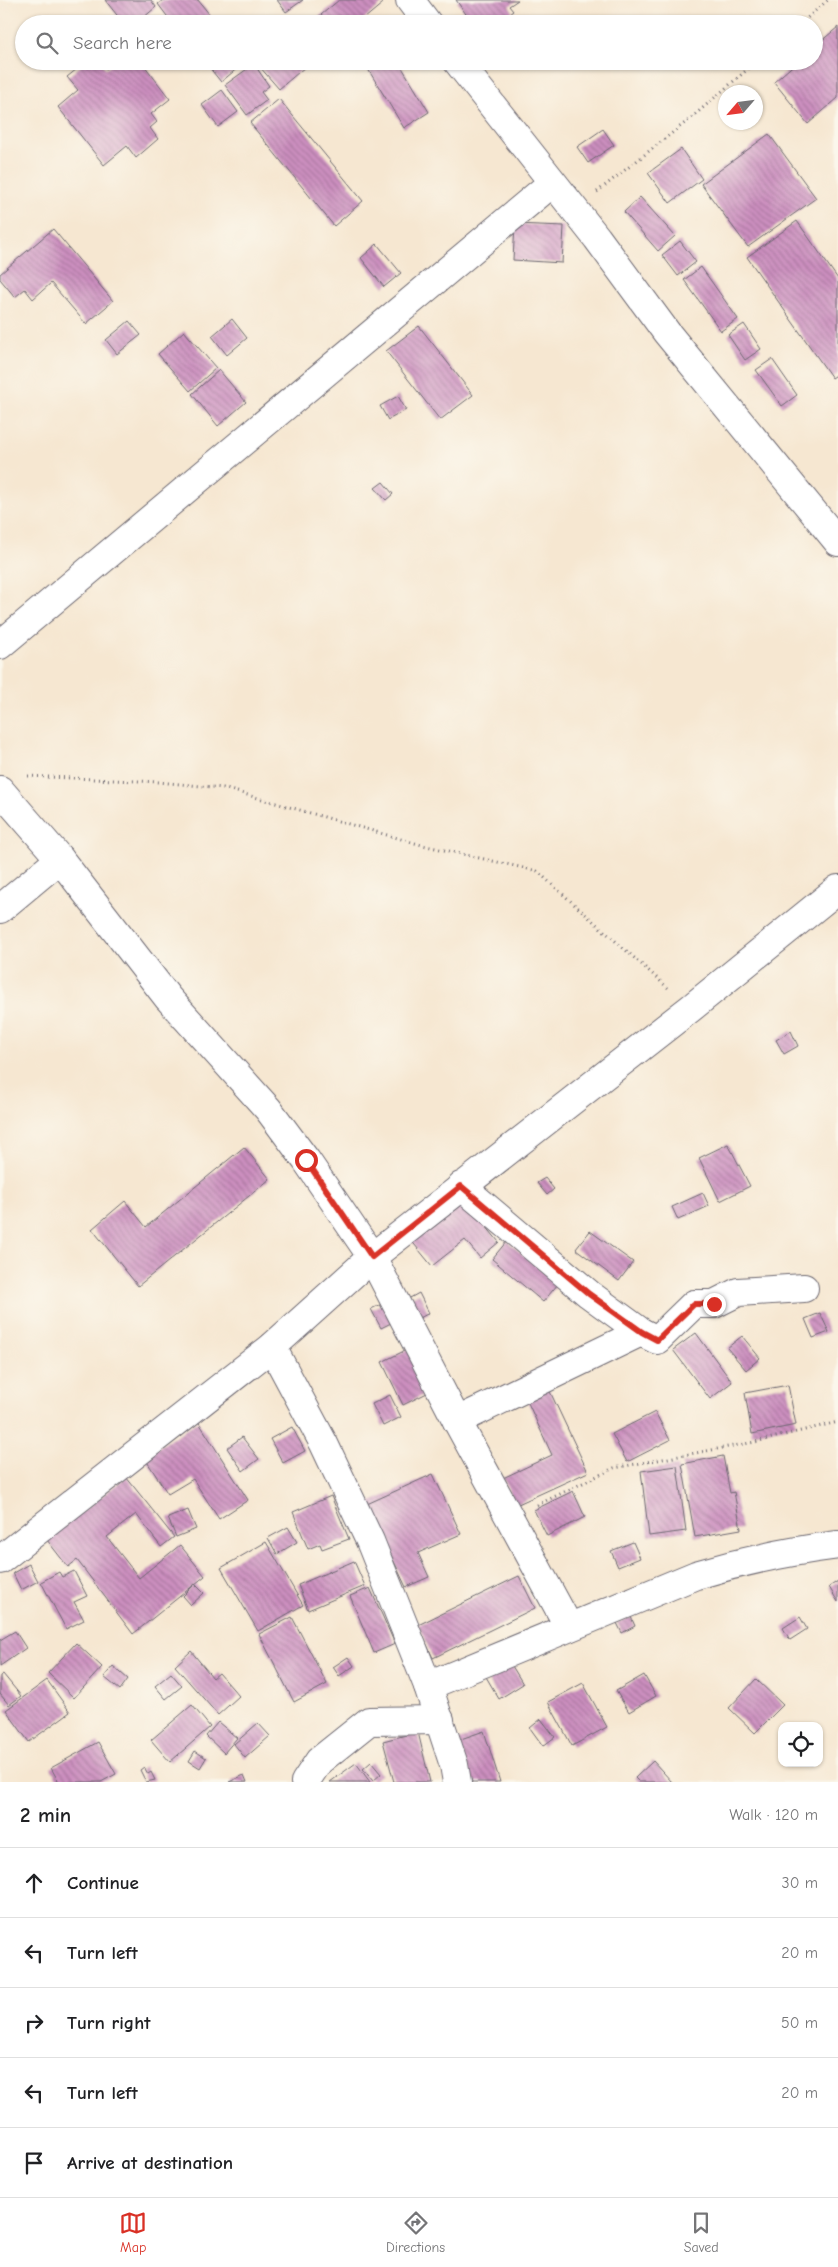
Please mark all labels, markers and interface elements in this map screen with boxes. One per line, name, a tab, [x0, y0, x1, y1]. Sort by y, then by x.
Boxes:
search box	[15, 15, 823, 70]
icon: search	[33, 29, 61, 57]
text: Search here	[73, 32, 172, 54]
north arrow	[718, 85, 763, 130]
route start	[295, 1149, 318, 1172]
route end	[703, 1293, 726, 1316]
map controls	[778, 1722, 823, 1767]
button: locate	[778, 1722, 823, 1767]
text: 2 min	[20, 1803, 71, 1827]
text: Walk · 120 m	[729, 1806, 818, 1824]
icon: ahead	[20, 1869, 48, 1897]
text: Continue	[67, 1872, 139, 1894]
text: 30 m	[782, 1874, 818, 1892]
icon: left	[20, 1939, 48, 1967]
text: Turn left	[67, 1942, 138, 1964]
text: 20 m	[781, 1944, 818, 1962]
icon: right	[20, 2009, 48, 2037]
text: Turn right	[67, 2012, 151, 2034]
text: 50 m	[781, 2014, 818, 2032]
icon: left	[20, 2079, 48, 2107]
text: Turn left	[67, 2082, 138, 2104]
text: 20 m	[781, 2084, 818, 2102]
icon: arrive	[20, 2149, 48, 2177]
text: Arrive at destination	[67, 2152, 233, 2174]
tab: Map	[119, 2209, 147, 2256]
tab: Directions	[386, 2209, 445, 2256]
tab: Saved	[684, 2209, 719, 2256]

